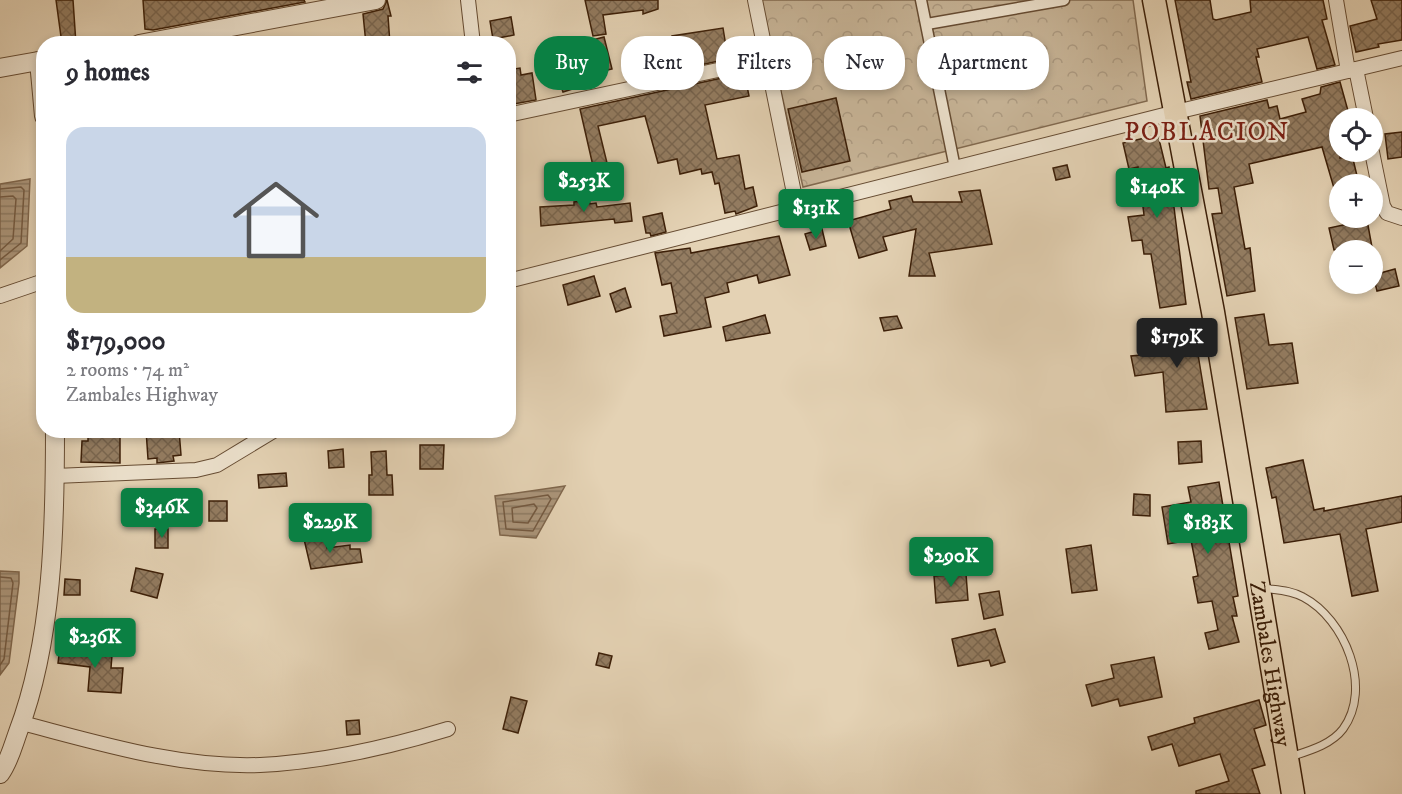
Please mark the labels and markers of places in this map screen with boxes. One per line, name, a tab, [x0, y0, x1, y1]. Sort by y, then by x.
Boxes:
pin: $253K	[542, 162, 626, 213]
pin: $140K	[1115, 168, 1199, 219]
pin: $131K	[774, 189, 858, 240]
pin: $179K	[1135, 318, 1219, 369]
pin: $346K	[120, 488, 204, 539]
pin: $229K	[288, 503, 372, 554]
pin: $183K	[1166, 504, 1250, 555]
pin: $290K	[909, 537, 993, 588]
pin: $236K	[53, 618, 137, 669]

